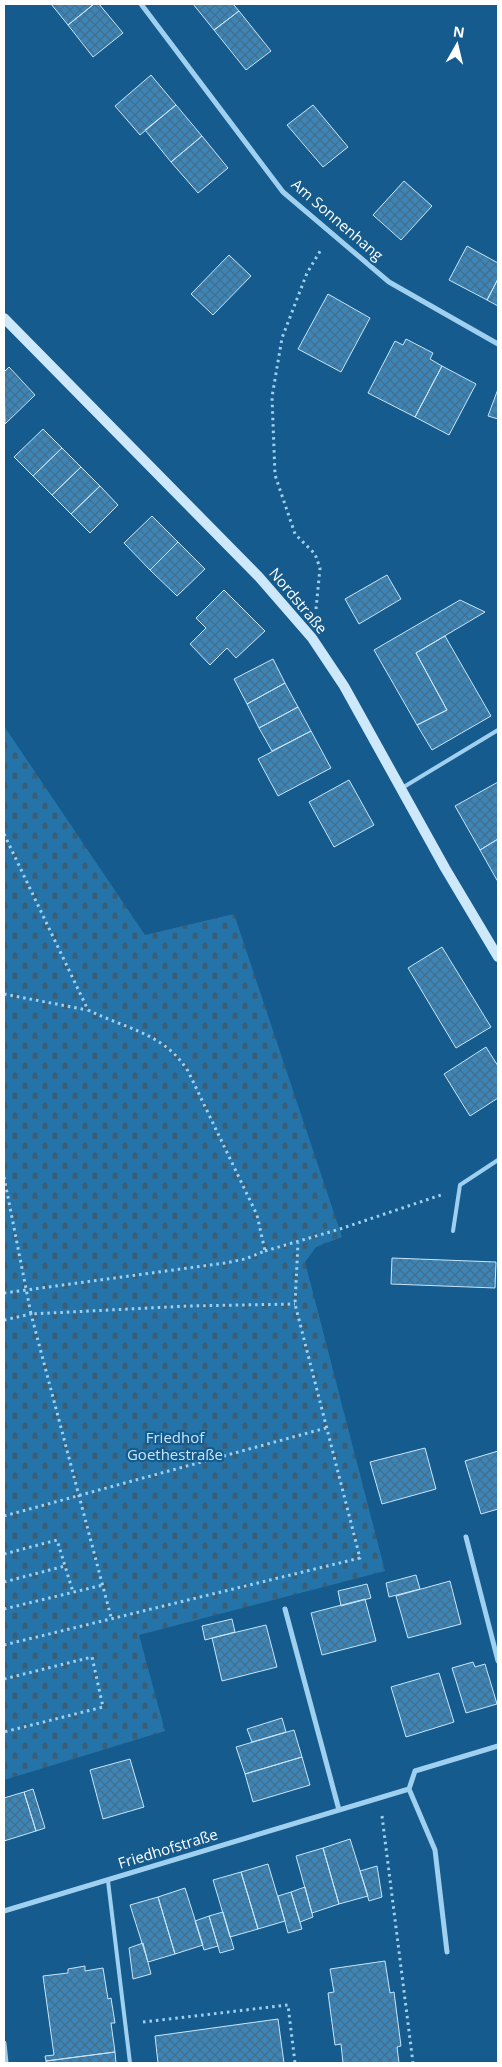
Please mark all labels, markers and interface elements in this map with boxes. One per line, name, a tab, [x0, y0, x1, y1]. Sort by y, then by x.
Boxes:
north arrow	[432, 20, 482, 70]
text: N	[452, 21, 466, 42]
street label: Am Sonnenhang	[288, 174, 388, 265]
street label: Nordstraße	[265, 563, 332, 638]
park label: Friedhof Goethestraße	[127, 1427, 223, 1464]
street label: Friedhofstraße	[115, 1823, 220, 1873]

